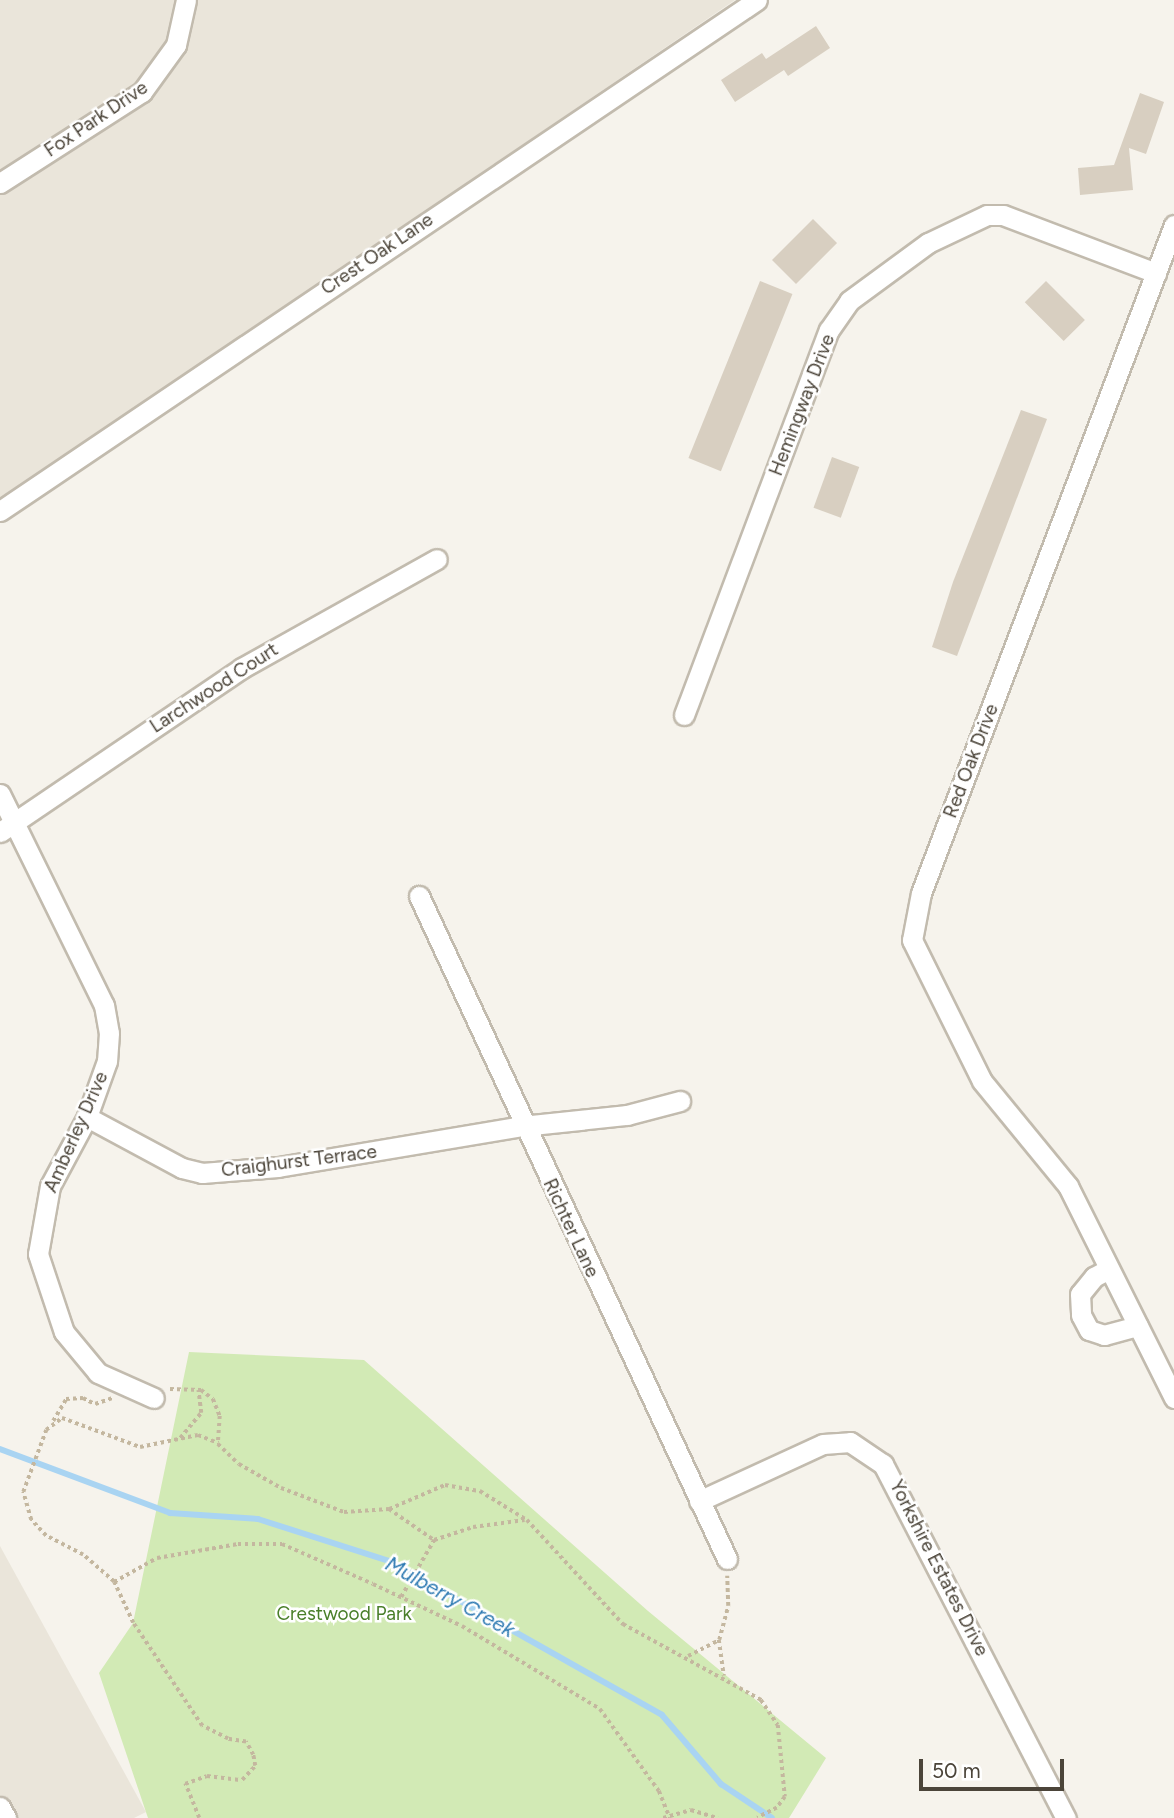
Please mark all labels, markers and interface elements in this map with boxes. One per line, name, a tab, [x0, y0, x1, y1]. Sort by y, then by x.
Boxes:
street label: Fox Park Drive	[40, 76, 152, 162]
street label: Crest Oak Lane	[317, 208, 437, 300]
street label: Hemingway Drive	[765, 331, 839, 479]
street label: Larchwood Court	[146, 638, 282, 738]
street label: Red Oak Drive	[939, 701, 1003, 821]
street label: Amberley Drive	[39, 1068, 113, 1196]
street label: Craighurst Terrace	[220, 1140, 378, 1182]
street label: Richter Lane	[538, 1175, 604, 1281]
street label: Yorkshire Estates Drive	[885, 1476, 993, 1660]
water label: Mulberry Creek	[381, 1551, 519, 1643]
park label: Crestwood Park	[276, 1603, 412, 1625]
scale bar	[922, 1744, 1067, 1788]
text: 50 m	[932, 1758, 981, 1783]

